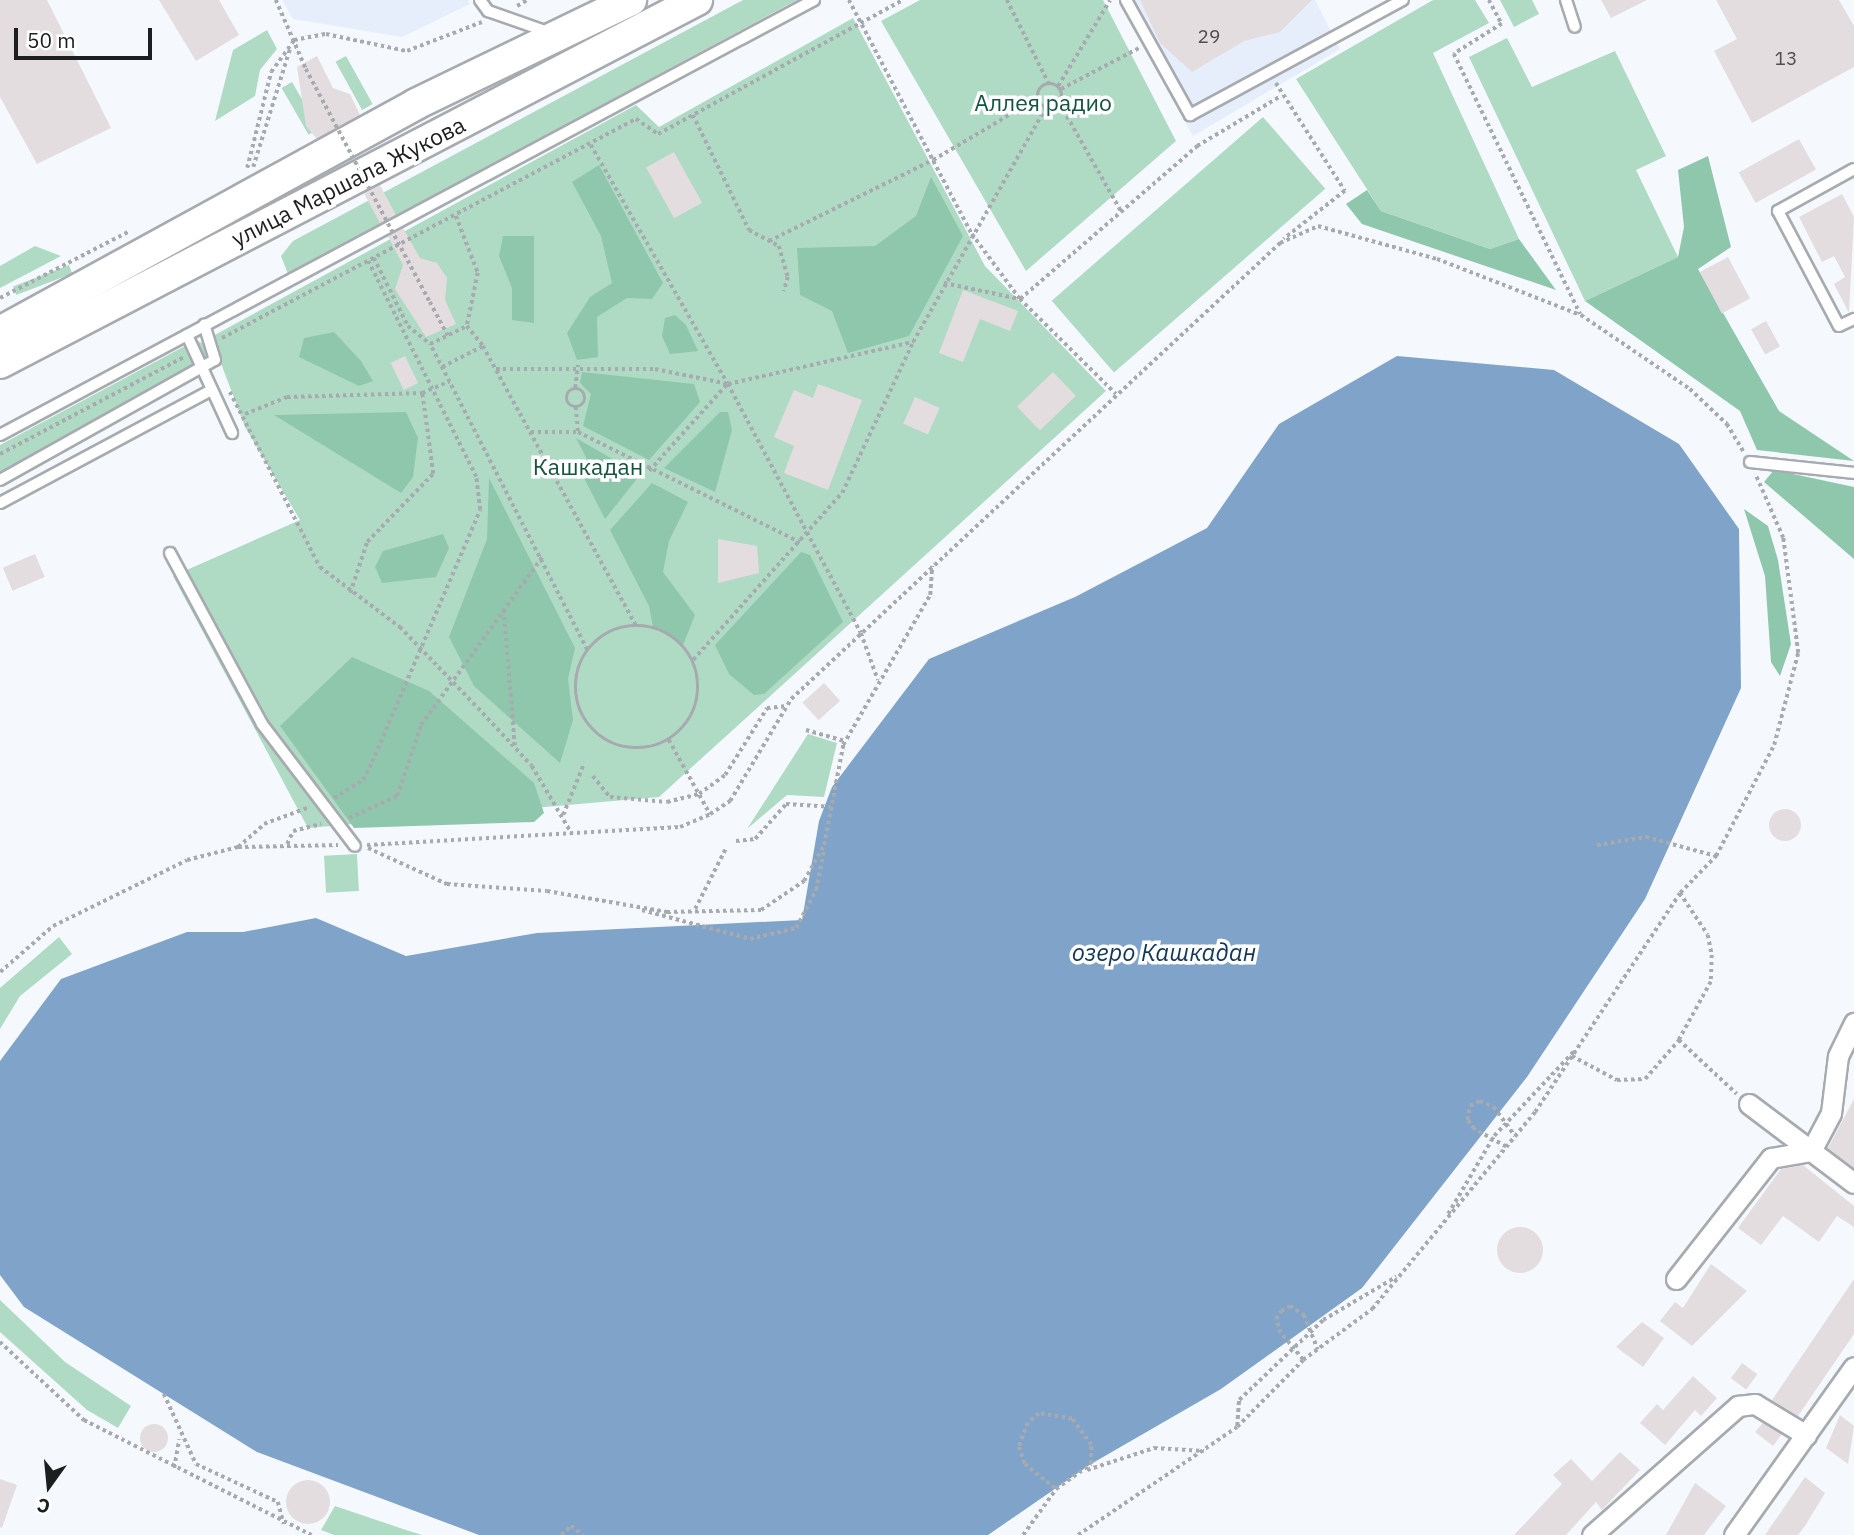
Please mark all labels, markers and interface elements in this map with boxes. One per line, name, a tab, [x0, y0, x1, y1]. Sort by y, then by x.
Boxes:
scale bar	[18, 14, 156, 58]
text: 50 m	[27, 26, 76, 54]
house number: 29	[1198, 26, 1220, 48]
house number: 13	[1775, 48, 1797, 70]
park label: Аллея радио	[974, 88, 1112, 116]
street label: улица Маршала Жукова	[227, 110, 469, 252]
park label: Кашкадан	[533, 452, 643, 480]
water label: озеро Кашкадан	[1072, 939, 1256, 967]
north arrow	[14, 1451, 84, 1521]
text: С	[34, 1493, 53, 1519]

